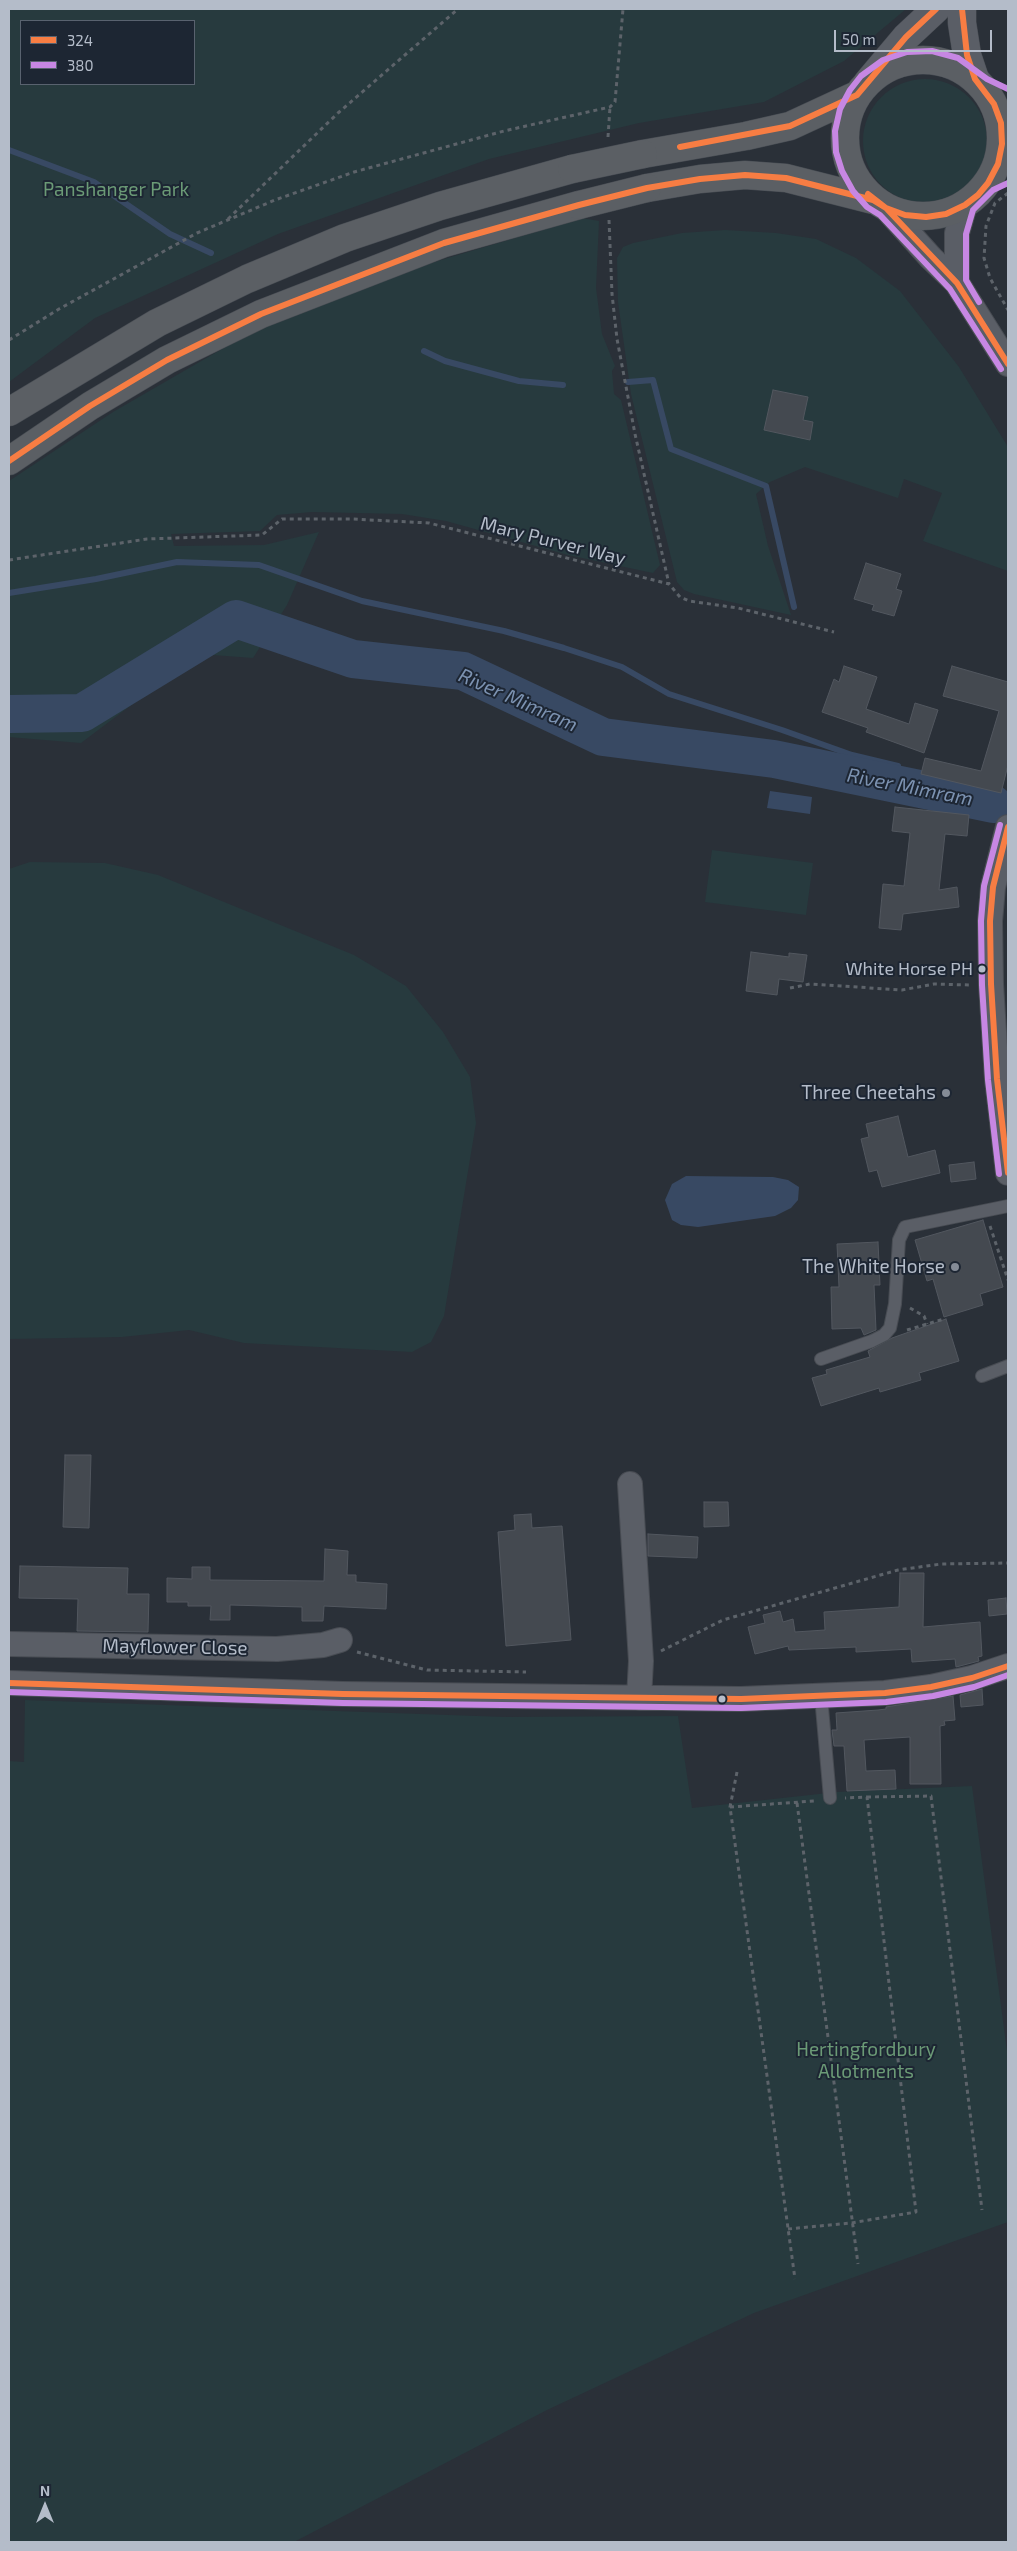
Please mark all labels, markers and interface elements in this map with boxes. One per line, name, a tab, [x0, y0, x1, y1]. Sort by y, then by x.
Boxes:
legend	[20, 20, 195, 85]
scale bar	[837, 20, 994, 52]
text: 50 m	[842, 30, 876, 48]
text: 324	[67, 31, 93, 49]
text: 380	[67, 56, 94, 74]
park label: Panshanger Park	[43, 179, 189, 201]
street label: Mary Purver Way	[478, 512, 628, 570]
water label: River Mimram	[455, 663, 581, 737]
water label: River Mimram	[845, 763, 975, 811]
place label: White Horse PH	[846, 958, 973, 980]
marker: White Horse PH	[977, 964, 987, 974]
place label: Three Cheetahs	[801, 1082, 936, 1104]
marker: Three Cheetahs	[940, 1087, 952, 1099]
place label: The White Horse	[802, 1256, 945, 1278]
marker: The White Horse	[949, 1261, 961, 1273]
street label: Mayflower Close	[102, 1634, 248, 1660]
unlabelled marker	[717, 1694, 727, 1704]
park label: Hertingfordbury Allotments	[796, 2039, 936, 2083]
north arrow	[20, 2481, 70, 2531]
text: N	[40, 2482, 50, 2499]

